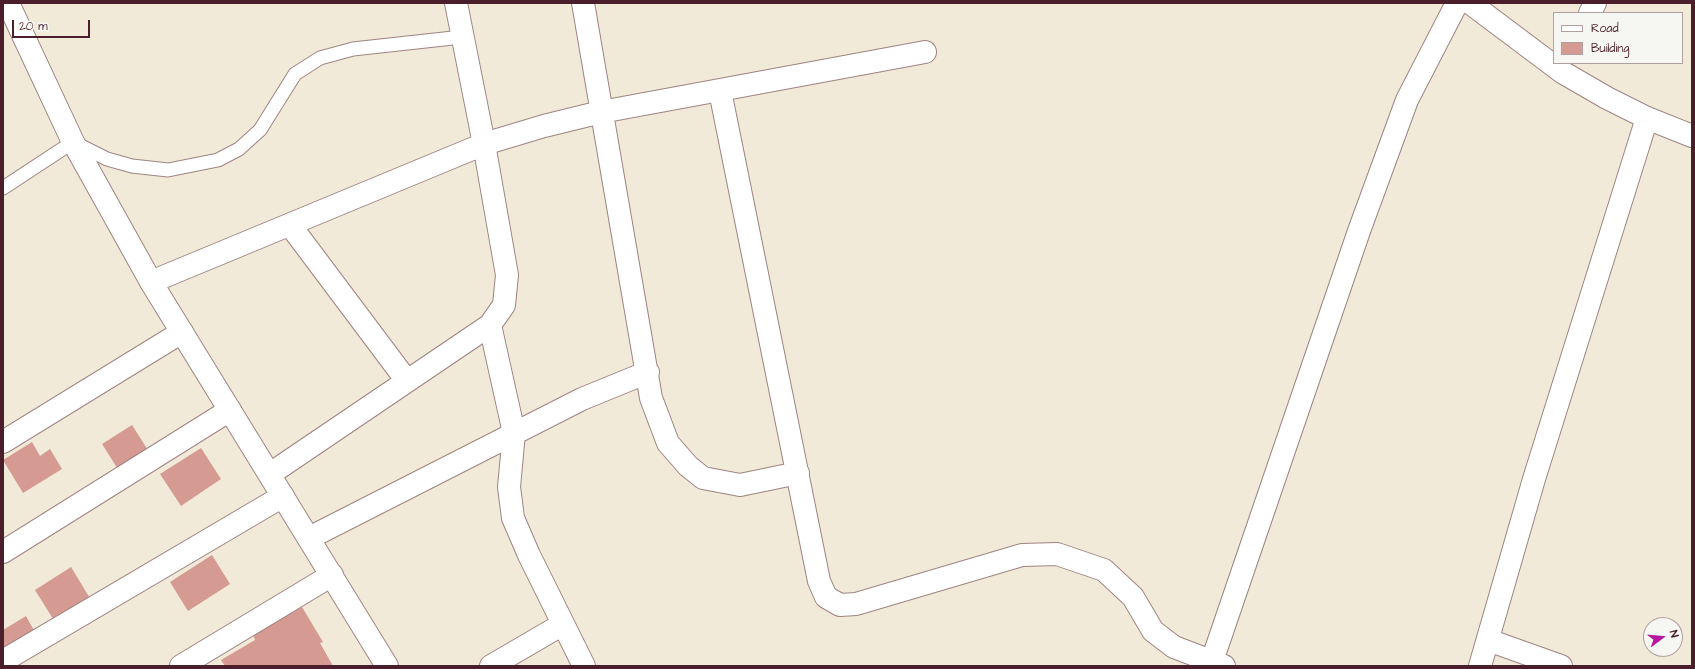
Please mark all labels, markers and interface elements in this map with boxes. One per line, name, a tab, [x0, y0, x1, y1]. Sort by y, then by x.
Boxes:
scale bar	[14, 12, 92, 38]
legend	[1553, 12, 1683, 64]
text: 20 m	[19, 18, 48, 35]
text: Road	[1591, 20, 1619, 37]
text: Building	[1591, 40, 1629, 57]
north arrow	[1643, 617, 1683, 657]
text: N	[1666, 628, 1682, 639]

